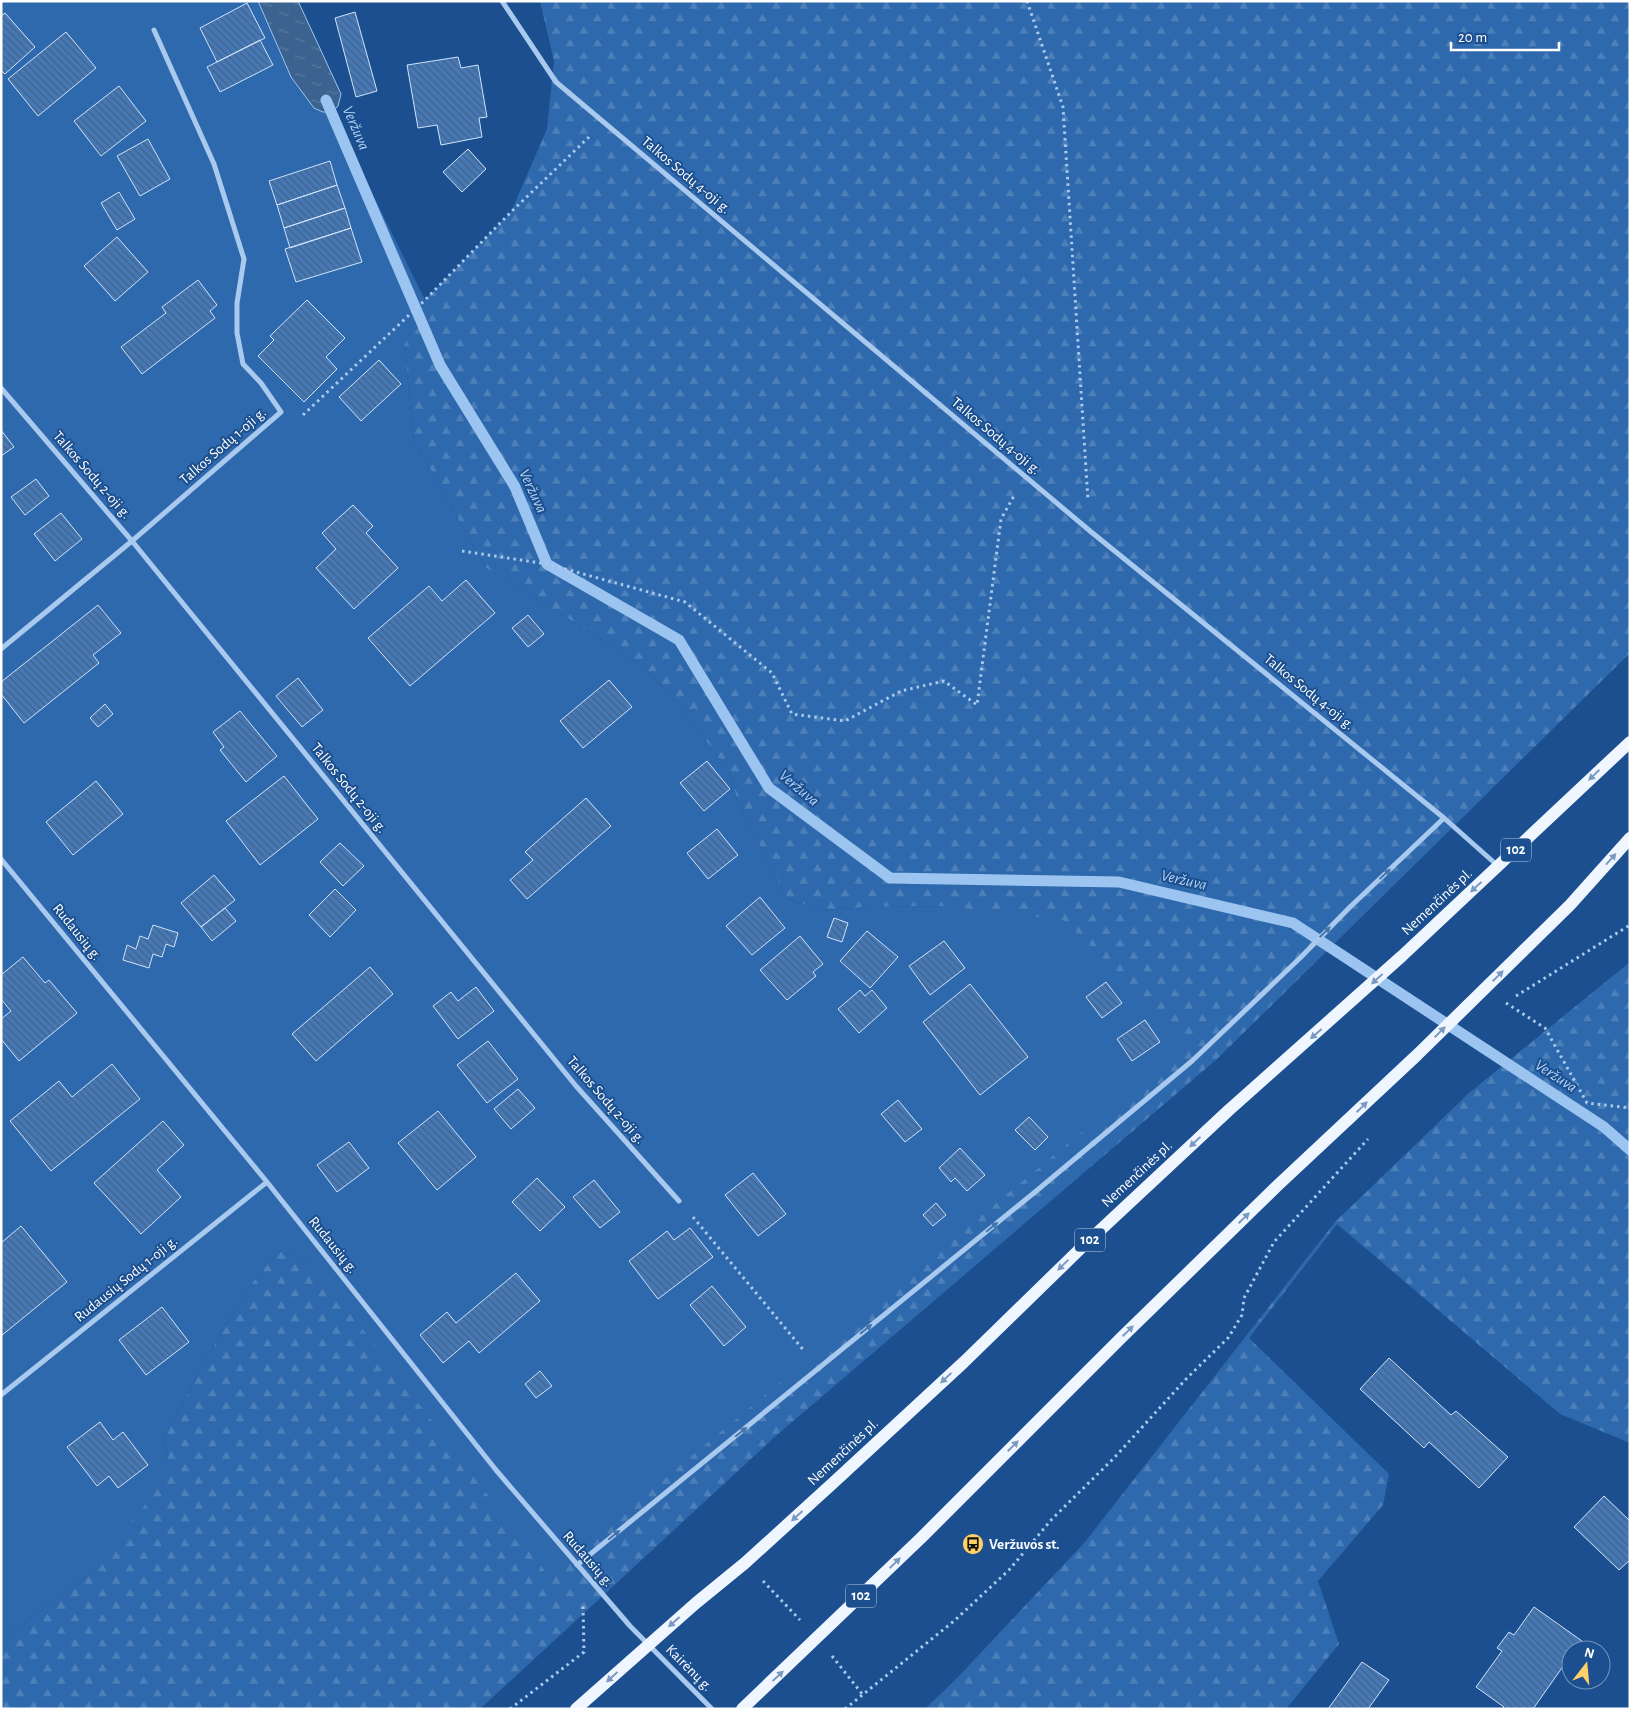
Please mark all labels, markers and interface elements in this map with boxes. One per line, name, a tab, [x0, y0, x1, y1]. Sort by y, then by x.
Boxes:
scale bar	[1451, 20, 1558, 52]
text: 20 m	[1458, 30, 1487, 45]
water label: Veržuva	[340, 104, 372, 152]
street label: Talkos Sodų 4-oji g.	[639, 134, 733, 216]
street label: Talkos Sodų 4-oji g.	[949, 395, 1043, 477]
street label: Talkos Sodų 1-oji g.	[177, 405, 269, 487]
street label: Talkos Sodų 2-oji g.	[50, 428, 134, 522]
water label: Veržuva	[516, 467, 550, 515]
street label: Talkos Sodų 4-oji g.	[1261, 651, 1357, 733]
street label: Talkos Sodų 2-oji g.	[308, 740, 390, 836]
water label: Veržuva	[776, 767, 822, 809]
one-way arrow	[1589, 769, 1601, 781]
road number: 102	[1501, 838, 1531, 862]
one-way arrow	[1605, 854, 1617, 866]
street label: Nemenčinės pl.	[1399, 866, 1475, 938]
water label: Veržuva	[1160, 867, 1208, 893]
one-way arrow	[1379, 868, 1391, 880]
one-way arrow	[1471, 881, 1483, 893]
street label: Rudausių g.	[50, 901, 104, 963]
one-way arrow	[1319, 927, 1331, 939]
one-way arrow	[1492, 970, 1504, 982]
one-way arrow	[1372, 973, 1384, 985]
one-way arrow	[1434, 1026, 1446, 1038]
one-way arrow	[1310, 1028, 1322, 1040]
street label: Talkos Sodų 2-oji g.	[564, 1053, 648, 1147]
water label: Veržuva	[1532, 1057, 1580, 1095]
one-way arrow	[1356, 1101, 1368, 1113]
one-way arrow	[1189, 1136, 1201, 1148]
street label: Nemenčinės pl.	[1099, 1138, 1175, 1210]
one-way arrow	[1238, 1212, 1250, 1224]
street label: Rudausių g.	[306, 1214, 360, 1276]
one-way arrow	[986, 1221, 999, 1232]
road number: 102	[1075, 1228, 1105, 1252]
street label: Rudausių Sodų 1-oji g.	[72, 1233, 180, 1325]
one-way arrow	[1058, 1259, 1070, 1271]
one-way arrow	[860, 1324, 873, 1335]
one-way arrow	[1121, 1325, 1133, 1337]
one-way arrow	[941, 1372, 953, 1384]
street label: Nemenčinės pl.	[805, 1416, 881, 1488]
one-way arrow	[734, 1427, 747, 1438]
one-way arrow	[1007, 1440, 1019, 1452]
one-way arrow	[791, 1510, 804, 1521]
street label: Rudausių g.	[560, 1528, 616, 1590]
one-way arrow	[608, 1529, 621, 1540]
bus stop icon: Veržuvos st.	[961, 1532, 985, 1556]
place label: Veržuvos st.	[989, 1537, 1059, 1552]
one-way arrow	[889, 1557, 901, 1569]
road number: 102	[846, 1584, 876, 1608]
one-way arrow	[669, 1616, 681, 1628]
north arrow	[1561, 1640, 1611, 1690]
street label: Kairėnų g.	[663, 1642, 715, 1694]
text: N	[1583, 1645, 1596, 1662]
one-way arrow	[771, 1670, 783, 1682]
one-way arrow	[606, 1671, 619, 1682]

